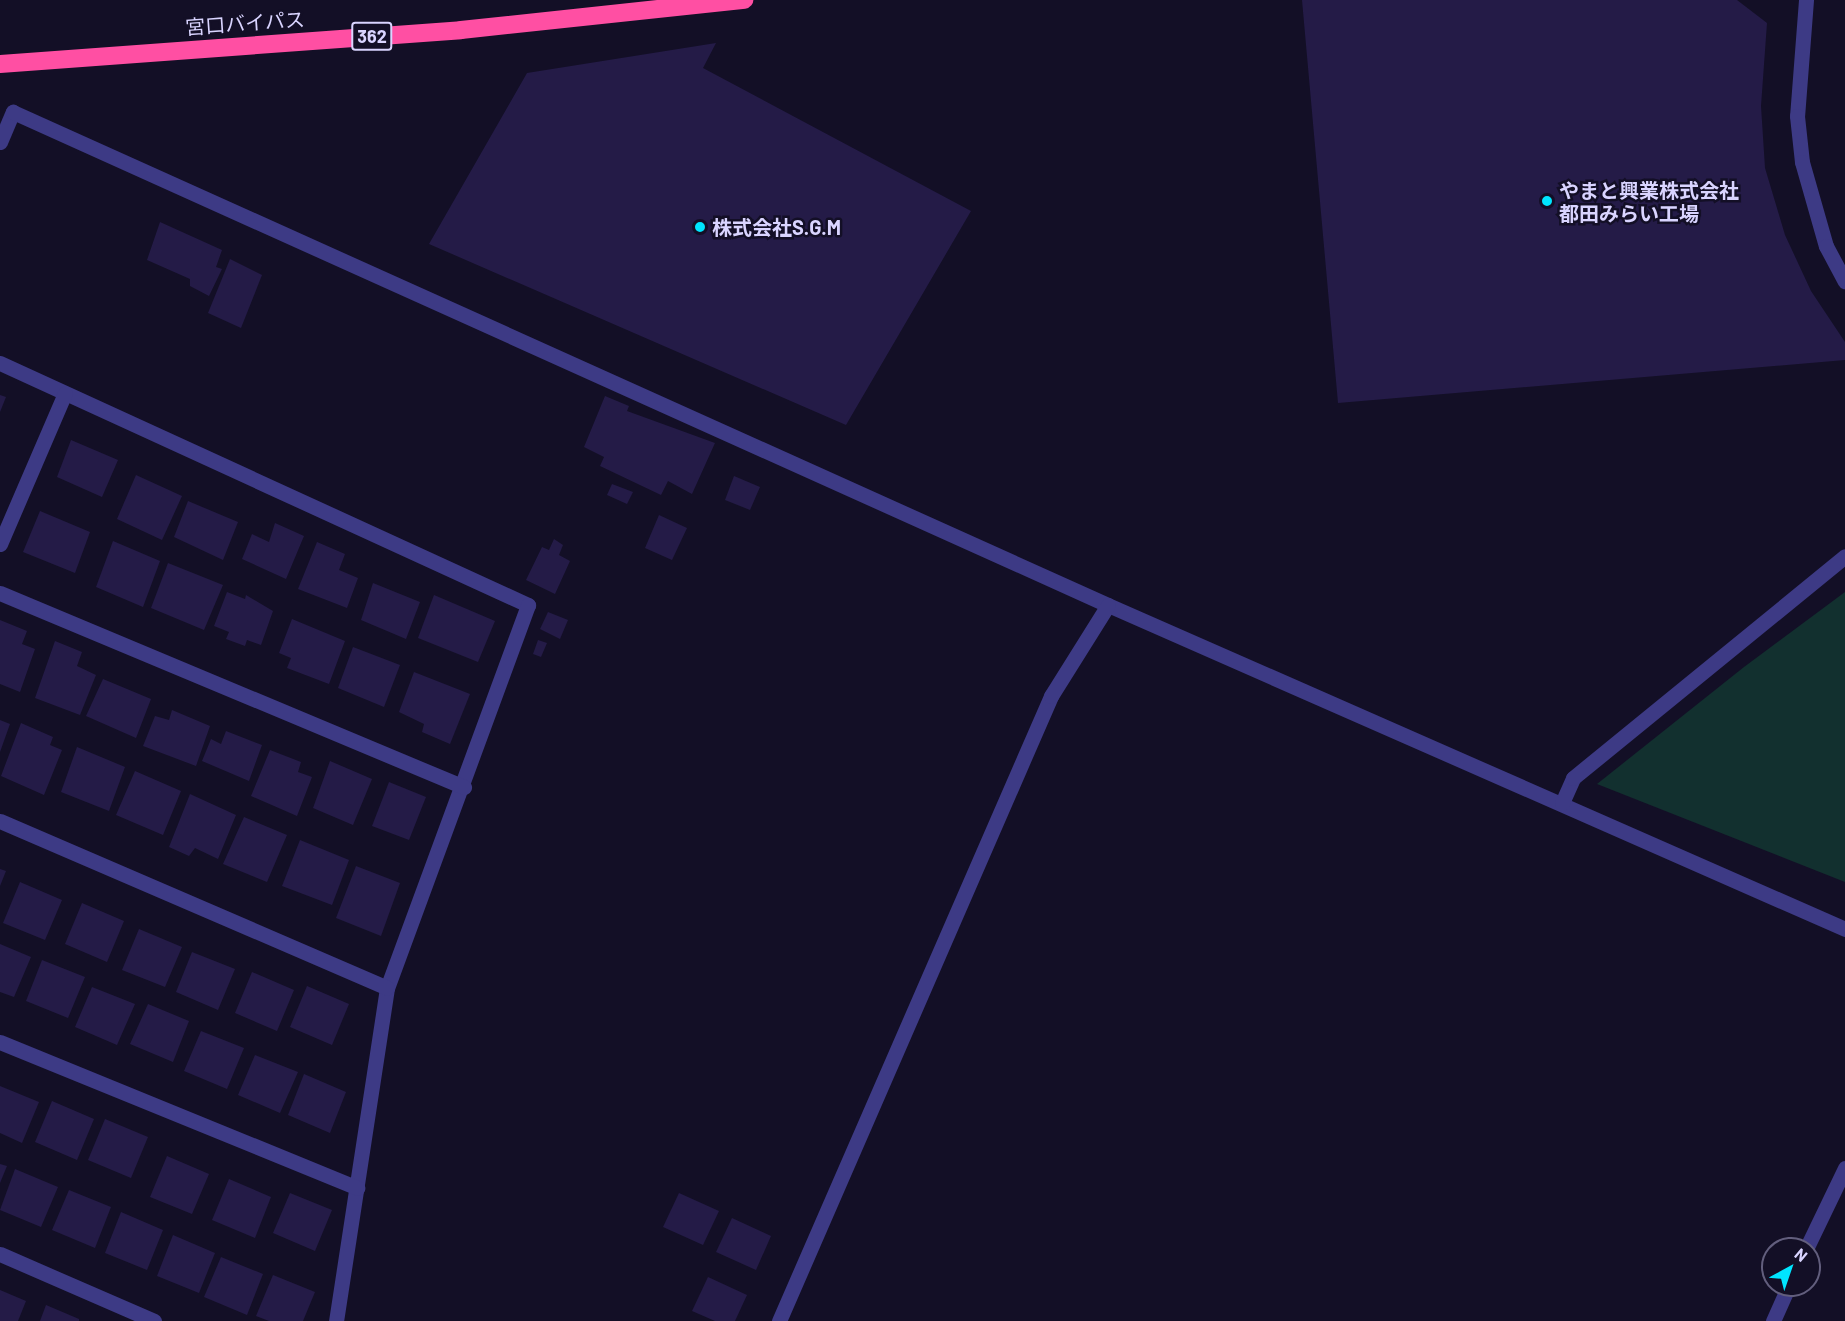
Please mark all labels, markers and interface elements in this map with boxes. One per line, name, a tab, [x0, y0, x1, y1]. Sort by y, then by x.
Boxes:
street label: 宮口バイパス	[184, 7, 306, 39]
road number: 362	[351, 21, 393, 51]
place label: やまと興業株式会社 都田みらい工場	[1559, 178, 1739, 225]
marker: やまと興業株式会社 都田みらい工場	[1540, 194, 1554, 208]
place label: 株式会社S.G.M	[712, 215, 841, 239]
marker: 株式会社S.G.M	[693, 220, 707, 234]
north arrow	[1761, 1237, 1821, 1297]
text: N	[1791, 1244, 1812, 1265]

